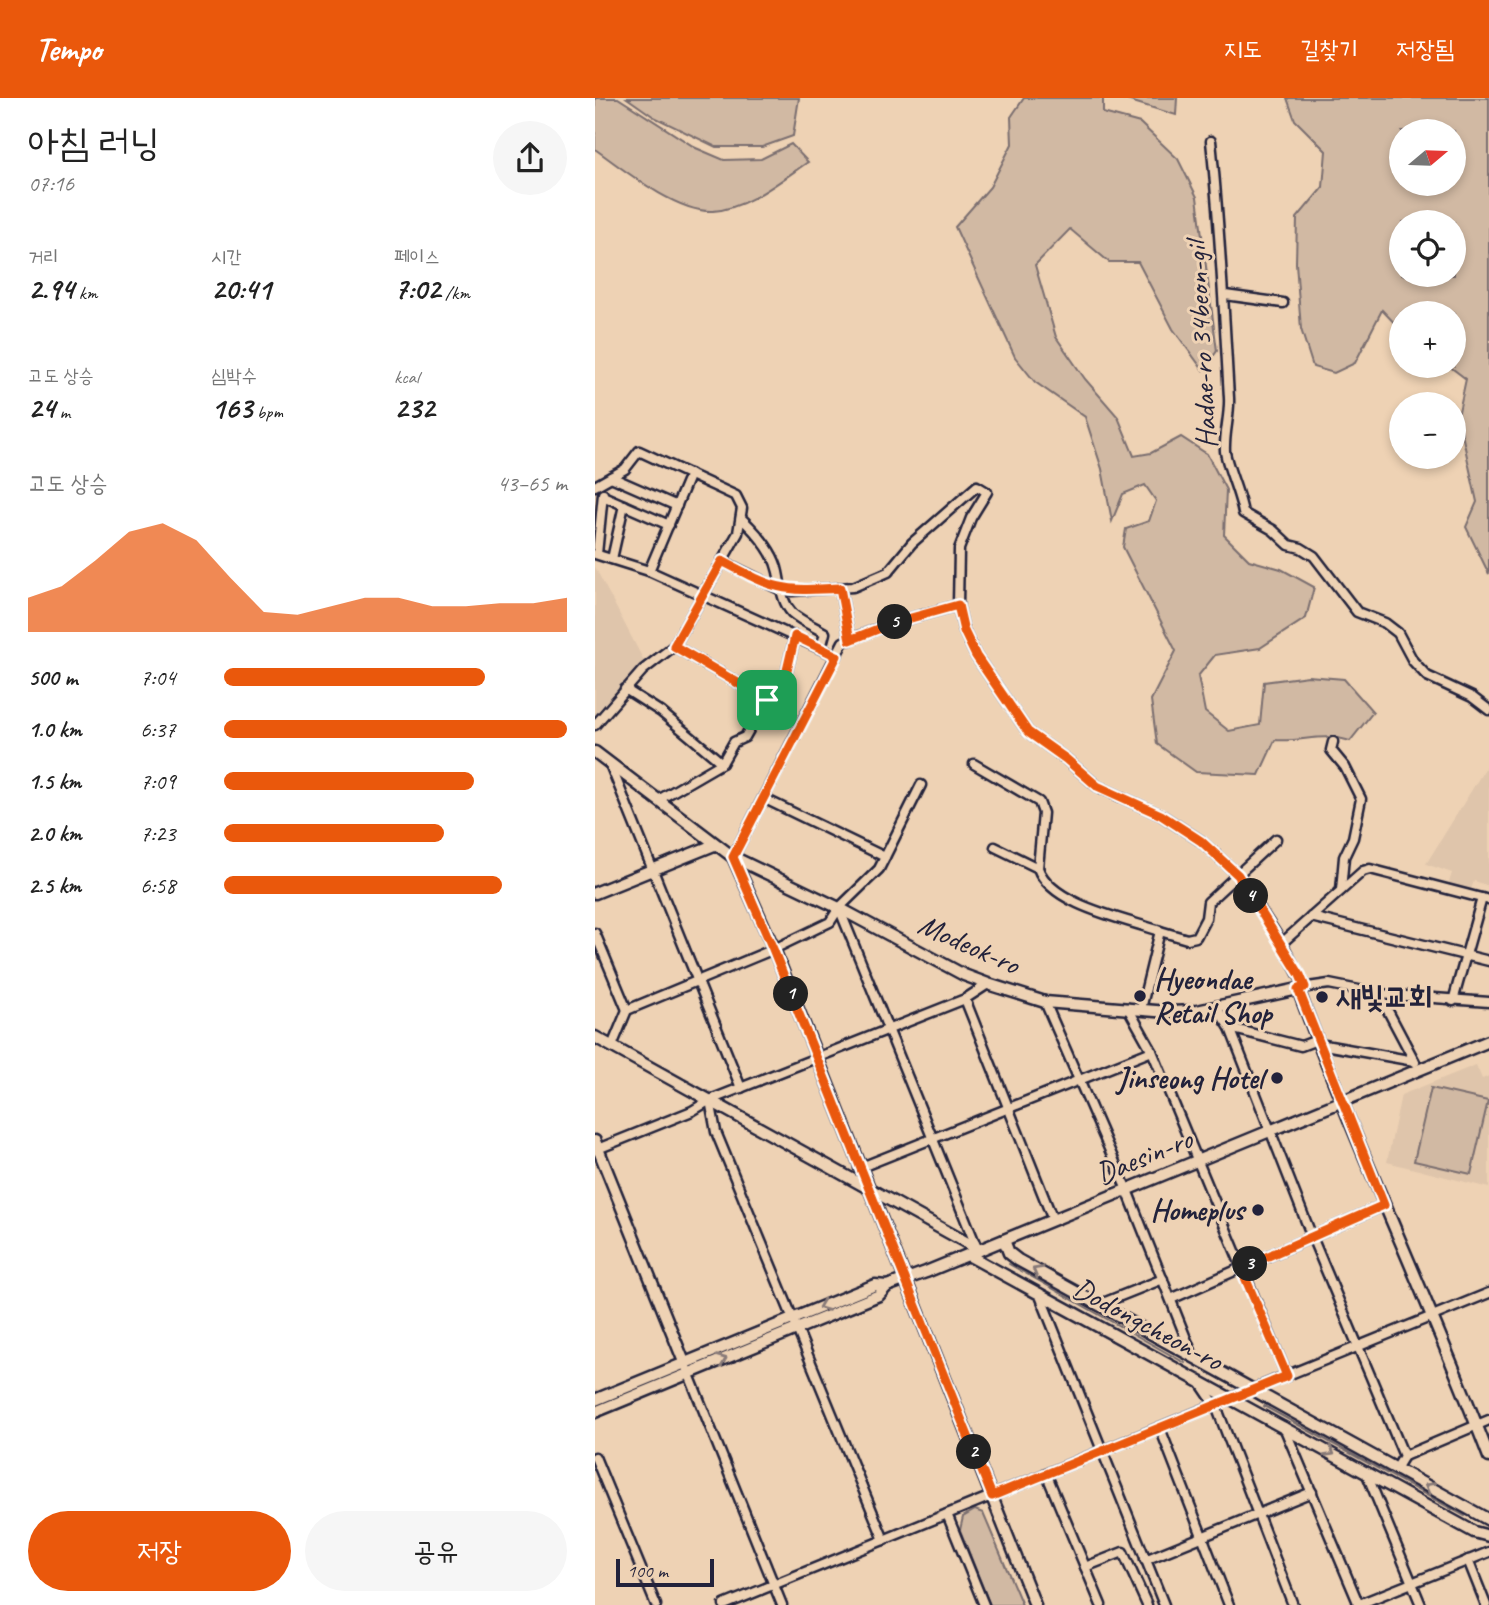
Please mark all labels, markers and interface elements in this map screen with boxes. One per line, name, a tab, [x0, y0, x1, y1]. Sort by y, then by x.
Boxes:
text: Tempo	[35, 28, 101, 70]
text: 지도	[1224, 34, 1262, 64]
text: 길찾기	[1300, 34, 1358, 64]
text: 저장됨	[1396, 34, 1454, 64]
text: 아침 러닝	[28, 119, 160, 166]
north arrow	[1389, 119, 1467, 196]
map controls	[1389, 119, 1466, 469]
button: share	[493, 121, 567, 195]
text: 07:16	[28, 169, 74, 198]
button: locate	[1389, 210, 1466, 287]
street label: Hadae-ro 34beon-gil	[1176, 236, 1225, 450]
text: 거리	[28, 245, 59, 269]
text: 시간	[211, 245, 242, 269]
text: 페이스	[394, 245, 440, 269]
text: 2.94	[28, 270, 74, 308]
text: 20:41	[211, 270, 271, 308]
text: 7:02	[394, 270, 440, 308]
text: km	[74, 281, 97, 305]
text: /km	[440, 281, 470, 305]
button: +	[1389, 301, 1466, 378]
text: 고도 상승	[28, 364, 94, 388]
text: 심박수	[211, 364, 257, 388]
text: kcal	[394, 365, 419, 389]
text: 24	[28, 389, 55, 427]
text: 163	[211, 389, 252, 427]
text: 232	[394, 389, 435, 427]
button: −	[1389, 392, 1466, 469]
text: m	[55, 400, 70, 424]
text: bpm	[252, 400, 283, 424]
text: 고도 상승	[28, 469, 108, 498]
text: 43–65 m	[497, 469, 567, 498]
pin: 5	[877, 604, 913, 640]
text: 5	[890, 609, 899, 633]
text: 500 m	[28, 663, 77, 692]
text: 7:04	[140, 663, 176, 692]
pin	[737, 670, 797, 730]
icon: arrive	[748, 681, 786, 719]
text: 1.0 km	[28, 715, 82, 744]
text: 6:37	[140, 715, 176, 744]
text: 1.5 km	[28, 767, 81, 796]
text: 7:09	[140, 767, 176, 796]
text: 2.0 km	[28, 819, 82, 848]
text: 7:23	[140, 819, 176, 848]
text: 2.5 km	[28, 871, 81, 900]
text: 6:58	[140, 871, 176, 900]
pin: 4	[1233, 878, 1269, 914]
text: 4	[1246, 883, 1255, 907]
street label: Modeok-ro	[913, 905, 1027, 984]
place label: Hyeondae Retail Shop	[1154, 960, 1274, 1032]
pin: 1	[773, 976, 809, 1012]
place label: 새빛교회	[1336, 978, 1433, 1016]
text: 1	[786, 981, 795, 1005]
marker: Hyeondae Retail Shop	[1132, 988, 1148, 1004]
marker: 새빛교회	[1314, 989, 1330, 1005]
place label: Jinseong Hotel	[1115, 1059, 1269, 1097]
marker: Jinseong Hotel	[1269, 1070, 1285, 1086]
street label: Daesin-ro	[1090, 1119, 1199, 1192]
place label: Homeplus	[1151, 1191, 1247, 1229]
marker: Homeplus	[1250, 1202, 1266, 1218]
pin: 3	[1233, 1246, 1267, 1282]
text: 3	[1245, 1251, 1254, 1275]
one-way arrow	[1031, 1266, 1044, 1279]
street label: Dodongcheon-ro	[1067, 1269, 1231, 1380]
one-way arrow	[817, 1298, 829, 1312]
one-way arrow	[715, 1354, 727, 1368]
pin: 2	[957, 1434, 991, 1470]
text: 2	[969, 1439, 978, 1463]
one-way arrow	[1322, 1444, 1335, 1457]
one-way arrow	[1424, 1482, 1436, 1495]
button: 저장	[28, 1511, 291, 1591]
button: 공유	[305, 1511, 567, 1591]
scale bar	[616, 1556, 714, 1588]
text: 100 m	[627, 1559, 668, 1583]

